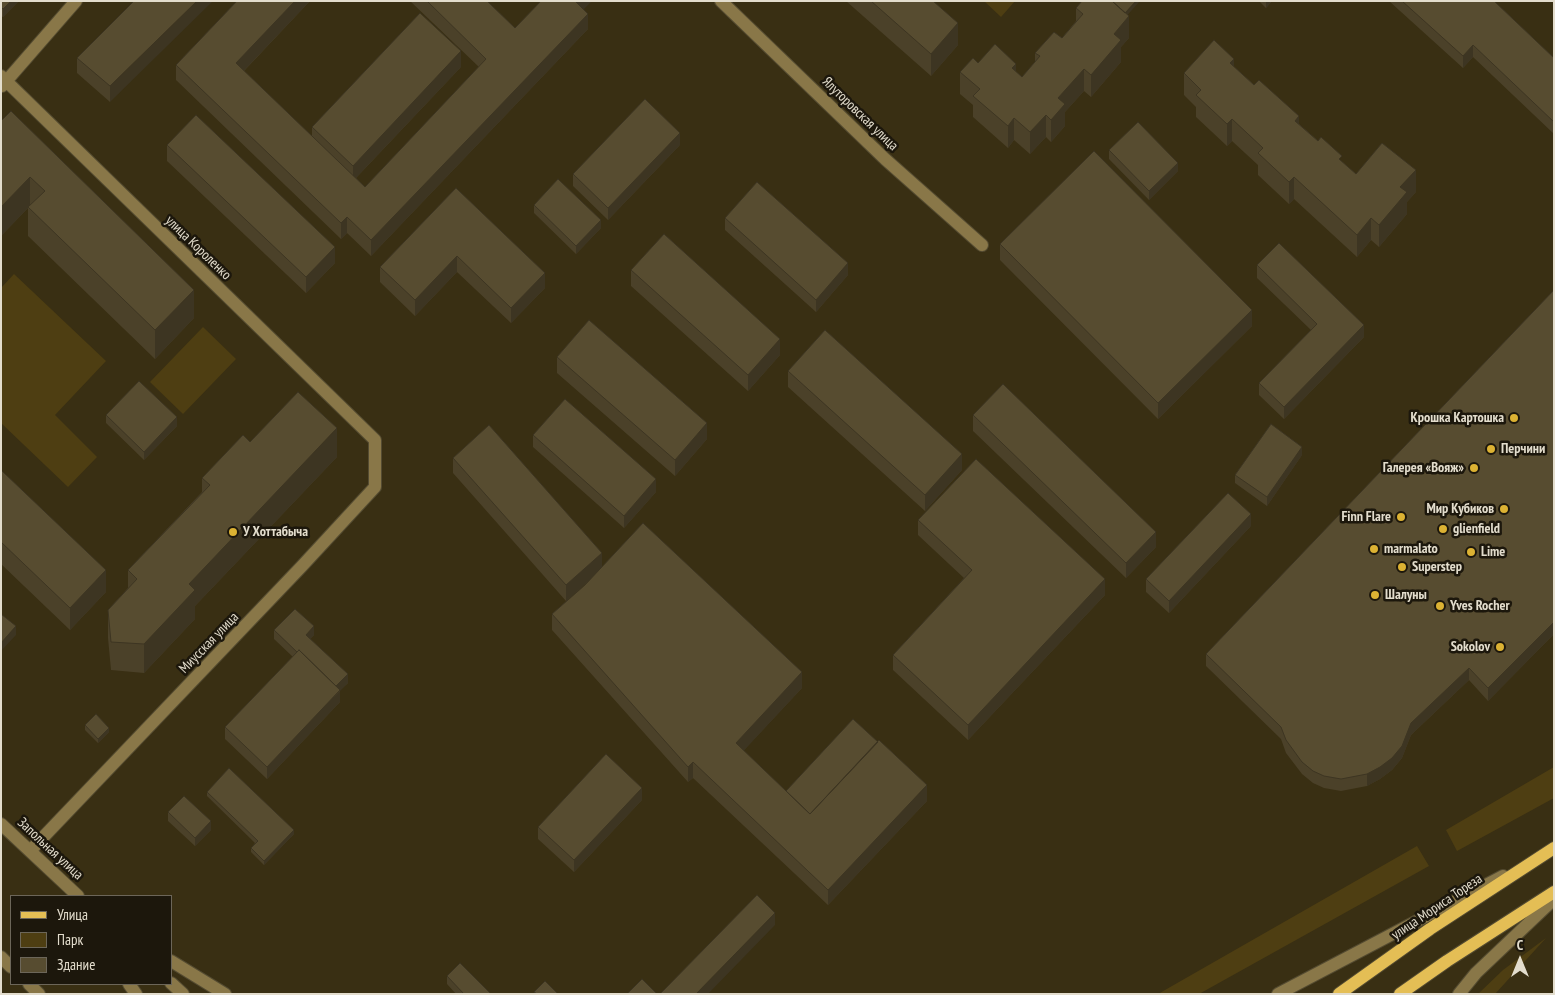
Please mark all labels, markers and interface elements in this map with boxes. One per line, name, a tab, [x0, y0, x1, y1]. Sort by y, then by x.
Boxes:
street label: Ялуторовская улица	[819, 74, 901, 154]
street label: улица Короленко	[162, 212, 234, 284]
place label: Крошка Картошка	[1411, 410, 1504, 426]
marker: Крошка Картошка	[1508, 412, 1520, 424]
place label: Перчини	[1501, 441, 1545, 457]
marker: Перчини	[1485, 443, 1497, 455]
place label: Галерея «Вояж»	[1383, 460, 1464, 476]
marker: Галерея «Вояж»	[1468, 462, 1480, 474]
place label: Мир Кубиков	[1427, 501, 1494, 517]
marker: Мир Кубиков	[1498, 503, 1510, 515]
place label: Finn Flare	[1341, 509, 1391, 525]
marker: Finn Flare	[1395, 511, 1407, 523]
place label: glienfield	[1453, 521, 1500, 537]
marker: glienfield	[1437, 523, 1449, 535]
place label: У Хоттабыча	[243, 524, 308, 540]
marker: У Хоттабыча	[227, 526, 239, 538]
place label: marmalato	[1384, 541, 1438, 557]
marker: marmalato	[1368, 543, 1380, 555]
place label: Lime	[1481, 544, 1505, 560]
marker: Lime	[1465, 546, 1477, 558]
place label: Superstep	[1412, 559, 1462, 575]
marker: Superstep	[1396, 561, 1408, 573]
place label: Шалуны	[1385, 587, 1427, 603]
marker: Шалуны	[1369, 589, 1381, 601]
place label: Yves Rocher	[1450, 598, 1510, 614]
marker: Yves Rocher	[1434, 600, 1446, 612]
street label: Миусская улица	[176, 609, 242, 677]
place label: Sokolov	[1451, 639, 1490, 655]
marker: Sokolov	[1494, 641, 1506, 653]
street label: Запольная улица	[14, 814, 86, 884]
street label: улица Мориса Тореза	[1388, 870, 1486, 944]
legend	[10, 895, 172, 985]
text: Улица	[57, 905, 88, 924]
text: Парк	[57, 930, 83, 949]
north arrow	[1495, 935, 1545, 985]
text: С	[1517, 936, 1523, 954]
text: Здание	[57, 955, 95, 974]

